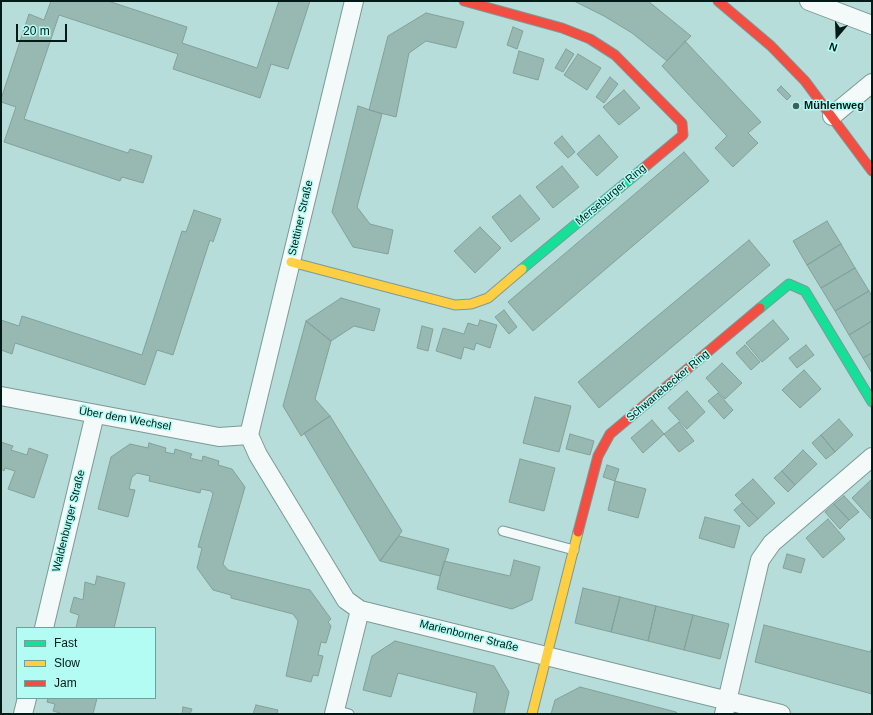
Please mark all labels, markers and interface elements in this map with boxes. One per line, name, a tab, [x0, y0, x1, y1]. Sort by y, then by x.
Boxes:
scale bar	[18, 16, 69, 42]
north arrow	[817, 16, 857, 56]
text: 20 m	[23, 24, 50, 38]
text: N	[827, 40, 839, 54]
place label: Mühlenweg	[804, 99, 864, 113]
marker: Mühlenweg	[791, 101, 801, 111]
street label: Merseburger Ring	[573, 162, 649, 228]
street label: Stettiner Straße	[286, 179, 316, 257]
street label: Schwanebecker Ring	[624, 348, 712, 424]
street label: Über dem Wechsel	[78, 404, 172, 434]
street label: Waldenburger Straße	[50, 469, 88, 573]
street label: Marienborner Straße	[418, 617, 520, 655]
legend	[16, 627, 156, 699]
text: Fast	[54, 636, 77, 650]
text: Slow	[54, 656, 80, 670]
text: Jam	[54, 676, 77, 690]

